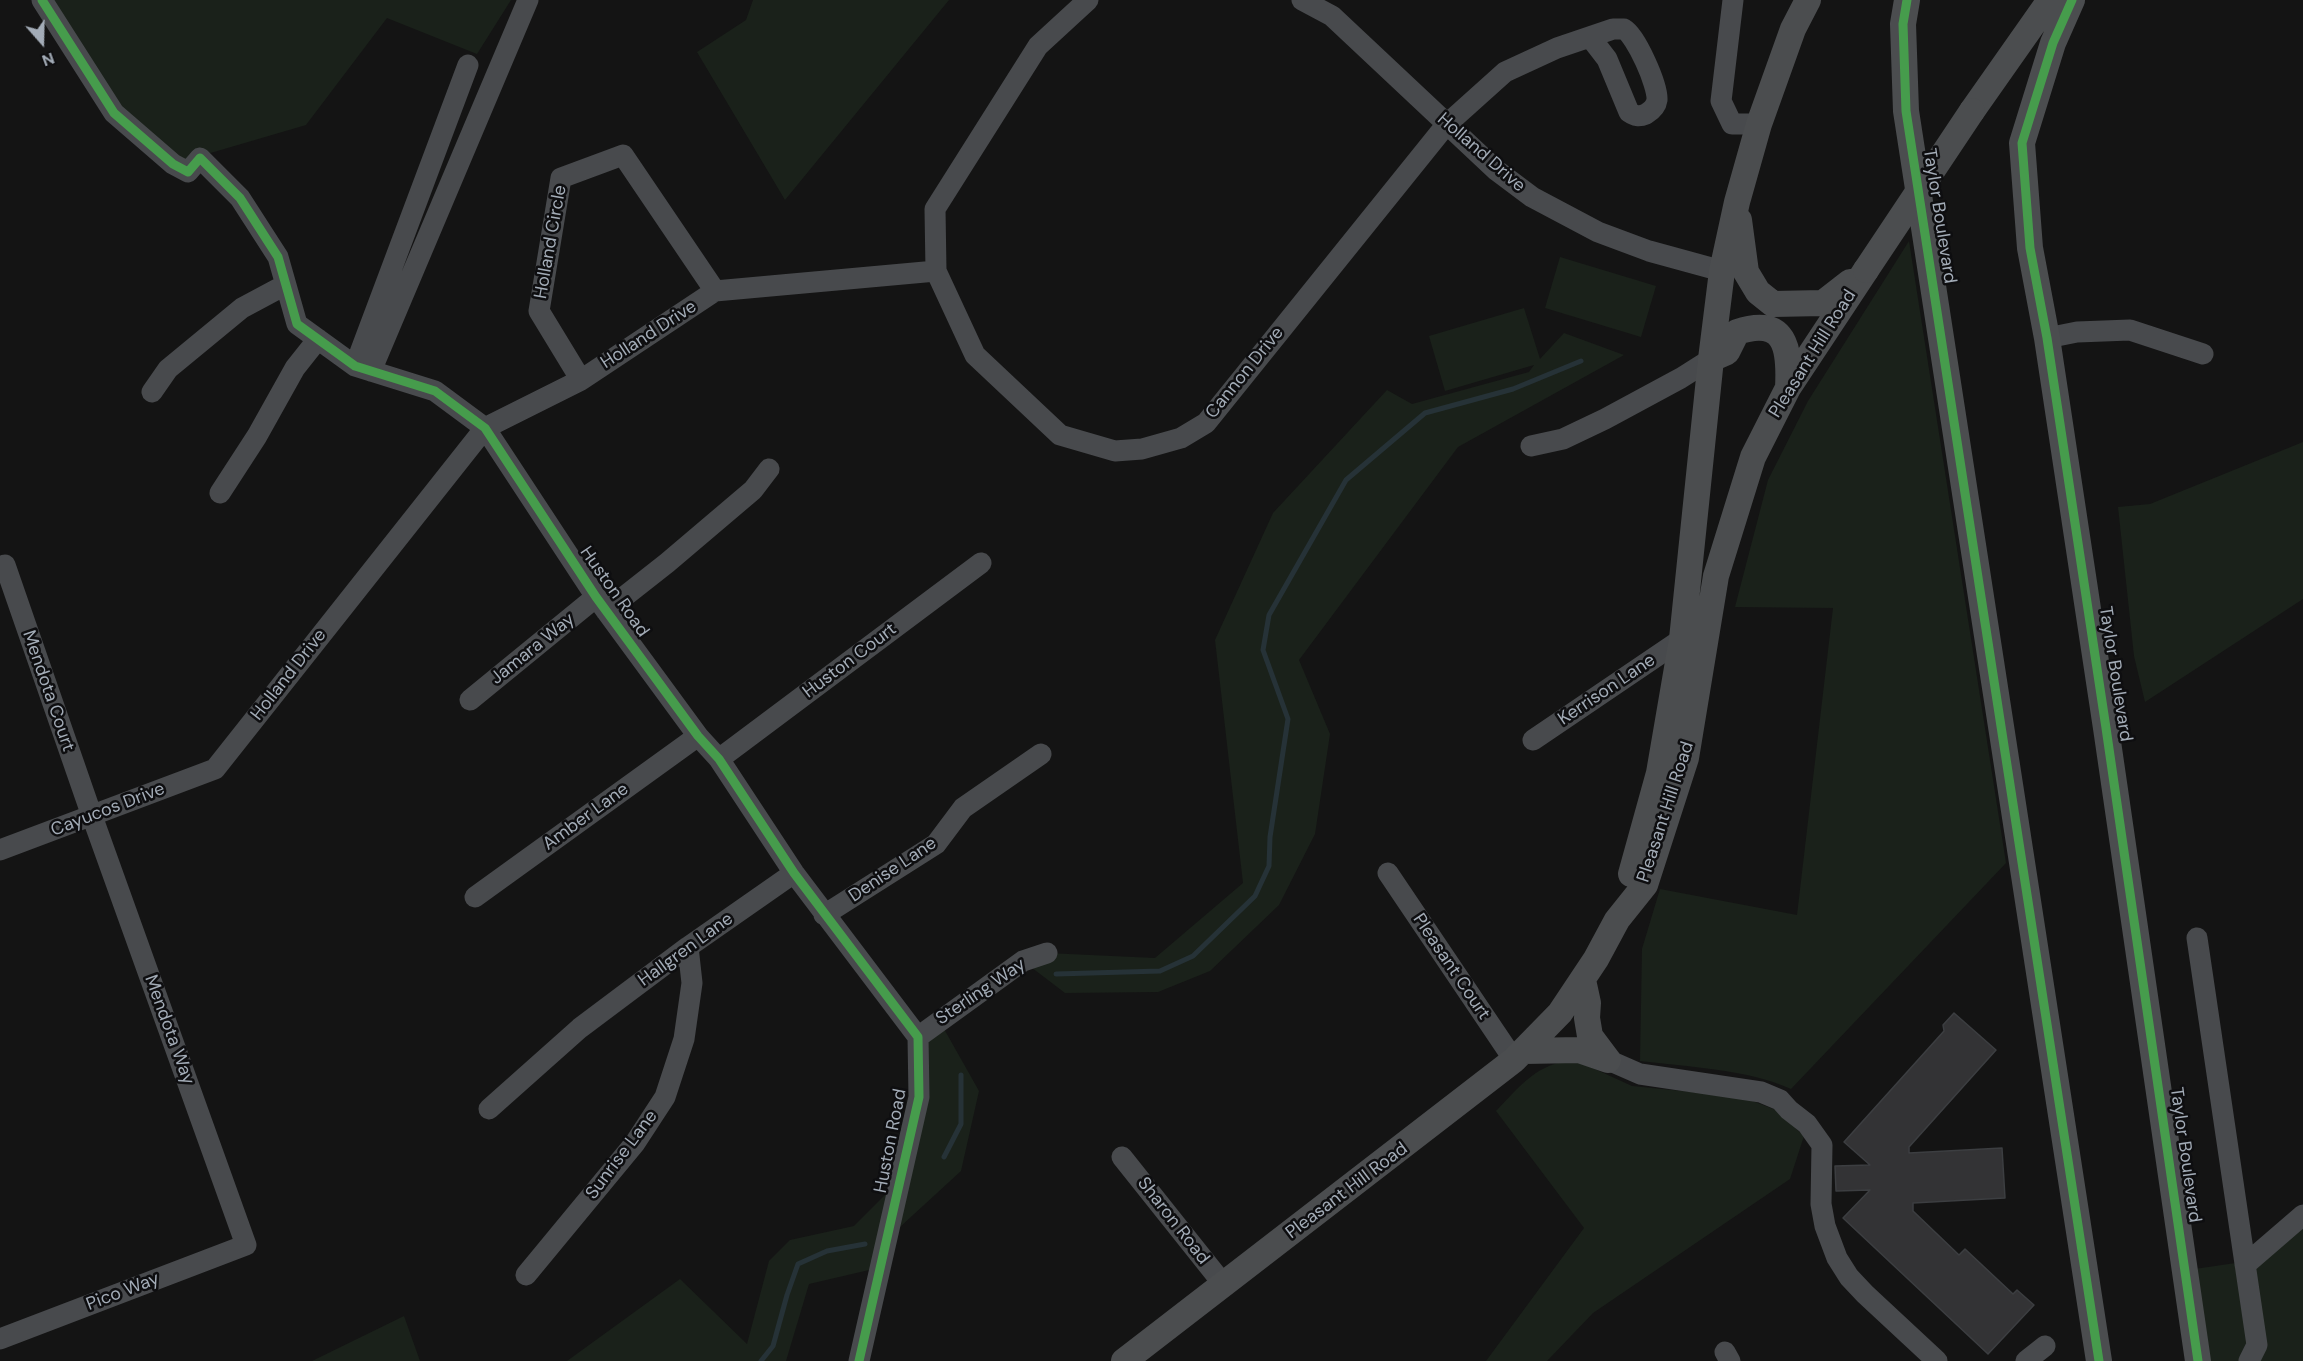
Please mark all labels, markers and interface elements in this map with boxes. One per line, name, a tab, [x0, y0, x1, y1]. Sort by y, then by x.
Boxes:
north arrow	[12, 12, 72, 72]
text: N	[39, 48, 57, 71]
street label: Holland Drive	[1432, 109, 1530, 197]
street label: Taylor Boulevard	[1918, 147, 1960, 285]
street label: Holland Circle	[530, 183, 572, 301]
street label: Pleasant Hill Road	[1765, 286, 1861, 422]
street label: Holland Drive	[597, 296, 701, 374]
street label: Cannon Drive	[1201, 323, 1289, 423]
street label: Huston Road	[575, 543, 653, 641]
street label: Taylor Boulevard	[2094, 605, 2136, 743]
street label: Jamara Way	[487, 609, 579, 689]
street label: Huston Court	[799, 619, 901, 703]
street label: Holland Drive	[247, 625, 331, 725]
street label: Mendota Court	[17, 628, 79, 754]
street label: Kerrison Lane	[1554, 650, 1660, 730]
street label: Pleasant Hill Road	[1633, 739, 1699, 885]
street label: Cayucos Drive	[48, 778, 168, 842]
street label: Amber Lane	[539, 779, 633, 855]
street label: Denise Lane	[845, 833, 941, 907]
street label: Hallgren Lane	[635, 908, 737, 992]
street label: Pleasant Court	[1408, 910, 1494, 1024]
street label: Sterling Way	[932, 954, 1030, 1030]
street label: Mendota Way	[139, 972, 199, 1088]
street label: Taylor Boulevard	[2165, 1086, 2205, 1224]
street label: Huston Road	[870, 1087, 912, 1195]
street label: Sunrise Lane	[581, 1106, 663, 1204]
street label: Pleasant Hill Road	[1282, 1138, 1412, 1244]
street label: Sharon Road	[1132, 1173, 1214, 1269]
street label: Pico Way	[83, 1268, 163, 1316]

